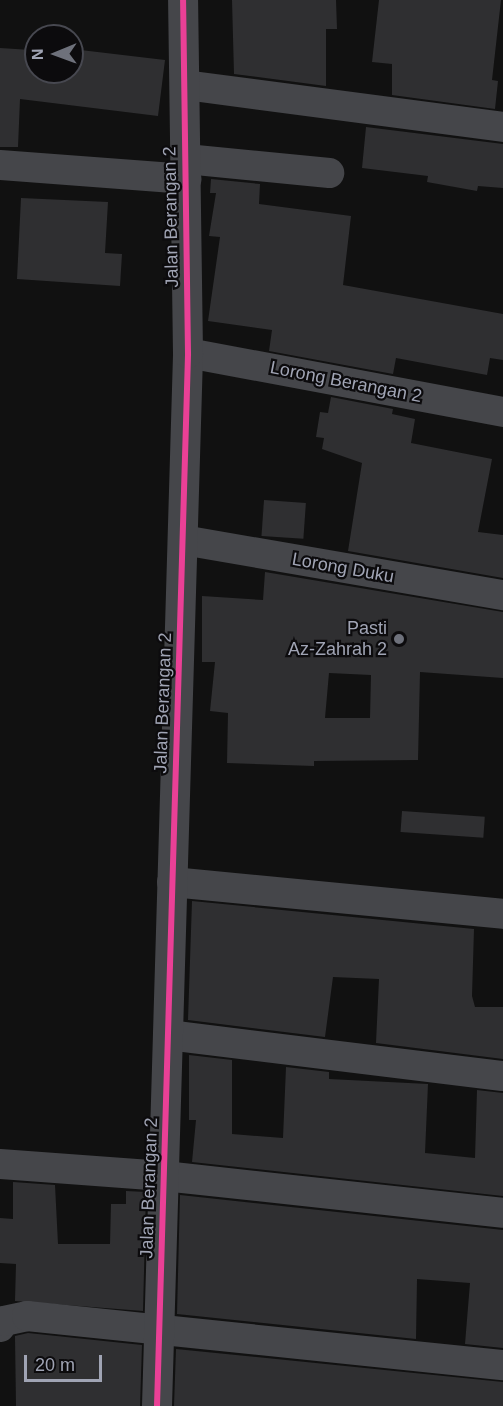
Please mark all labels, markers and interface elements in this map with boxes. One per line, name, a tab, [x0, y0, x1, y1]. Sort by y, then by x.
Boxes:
north arrow	[24, 24, 84, 84]
text: N	[29, 48, 46, 60]
street label: Jalan Berangan 2	[159, 146, 183, 288]
street label: Lorong Berangan 2	[268, 357, 424, 407]
street label: Lorong Duku	[290, 548, 396, 588]
place label: Pasti Az-Zahrah 2	[288, 618, 387, 660]
street label: Jalan Berangan 2	[150, 632, 176, 774]
marker: Pasti Az-Zahrah 2	[392, 632, 406, 646]
street label: Jalan Berangan 2	[136, 1117, 162, 1259]
scale bar	[27, 1343, 105, 1381]
text: 20 m	[35, 1355, 75, 1375]

